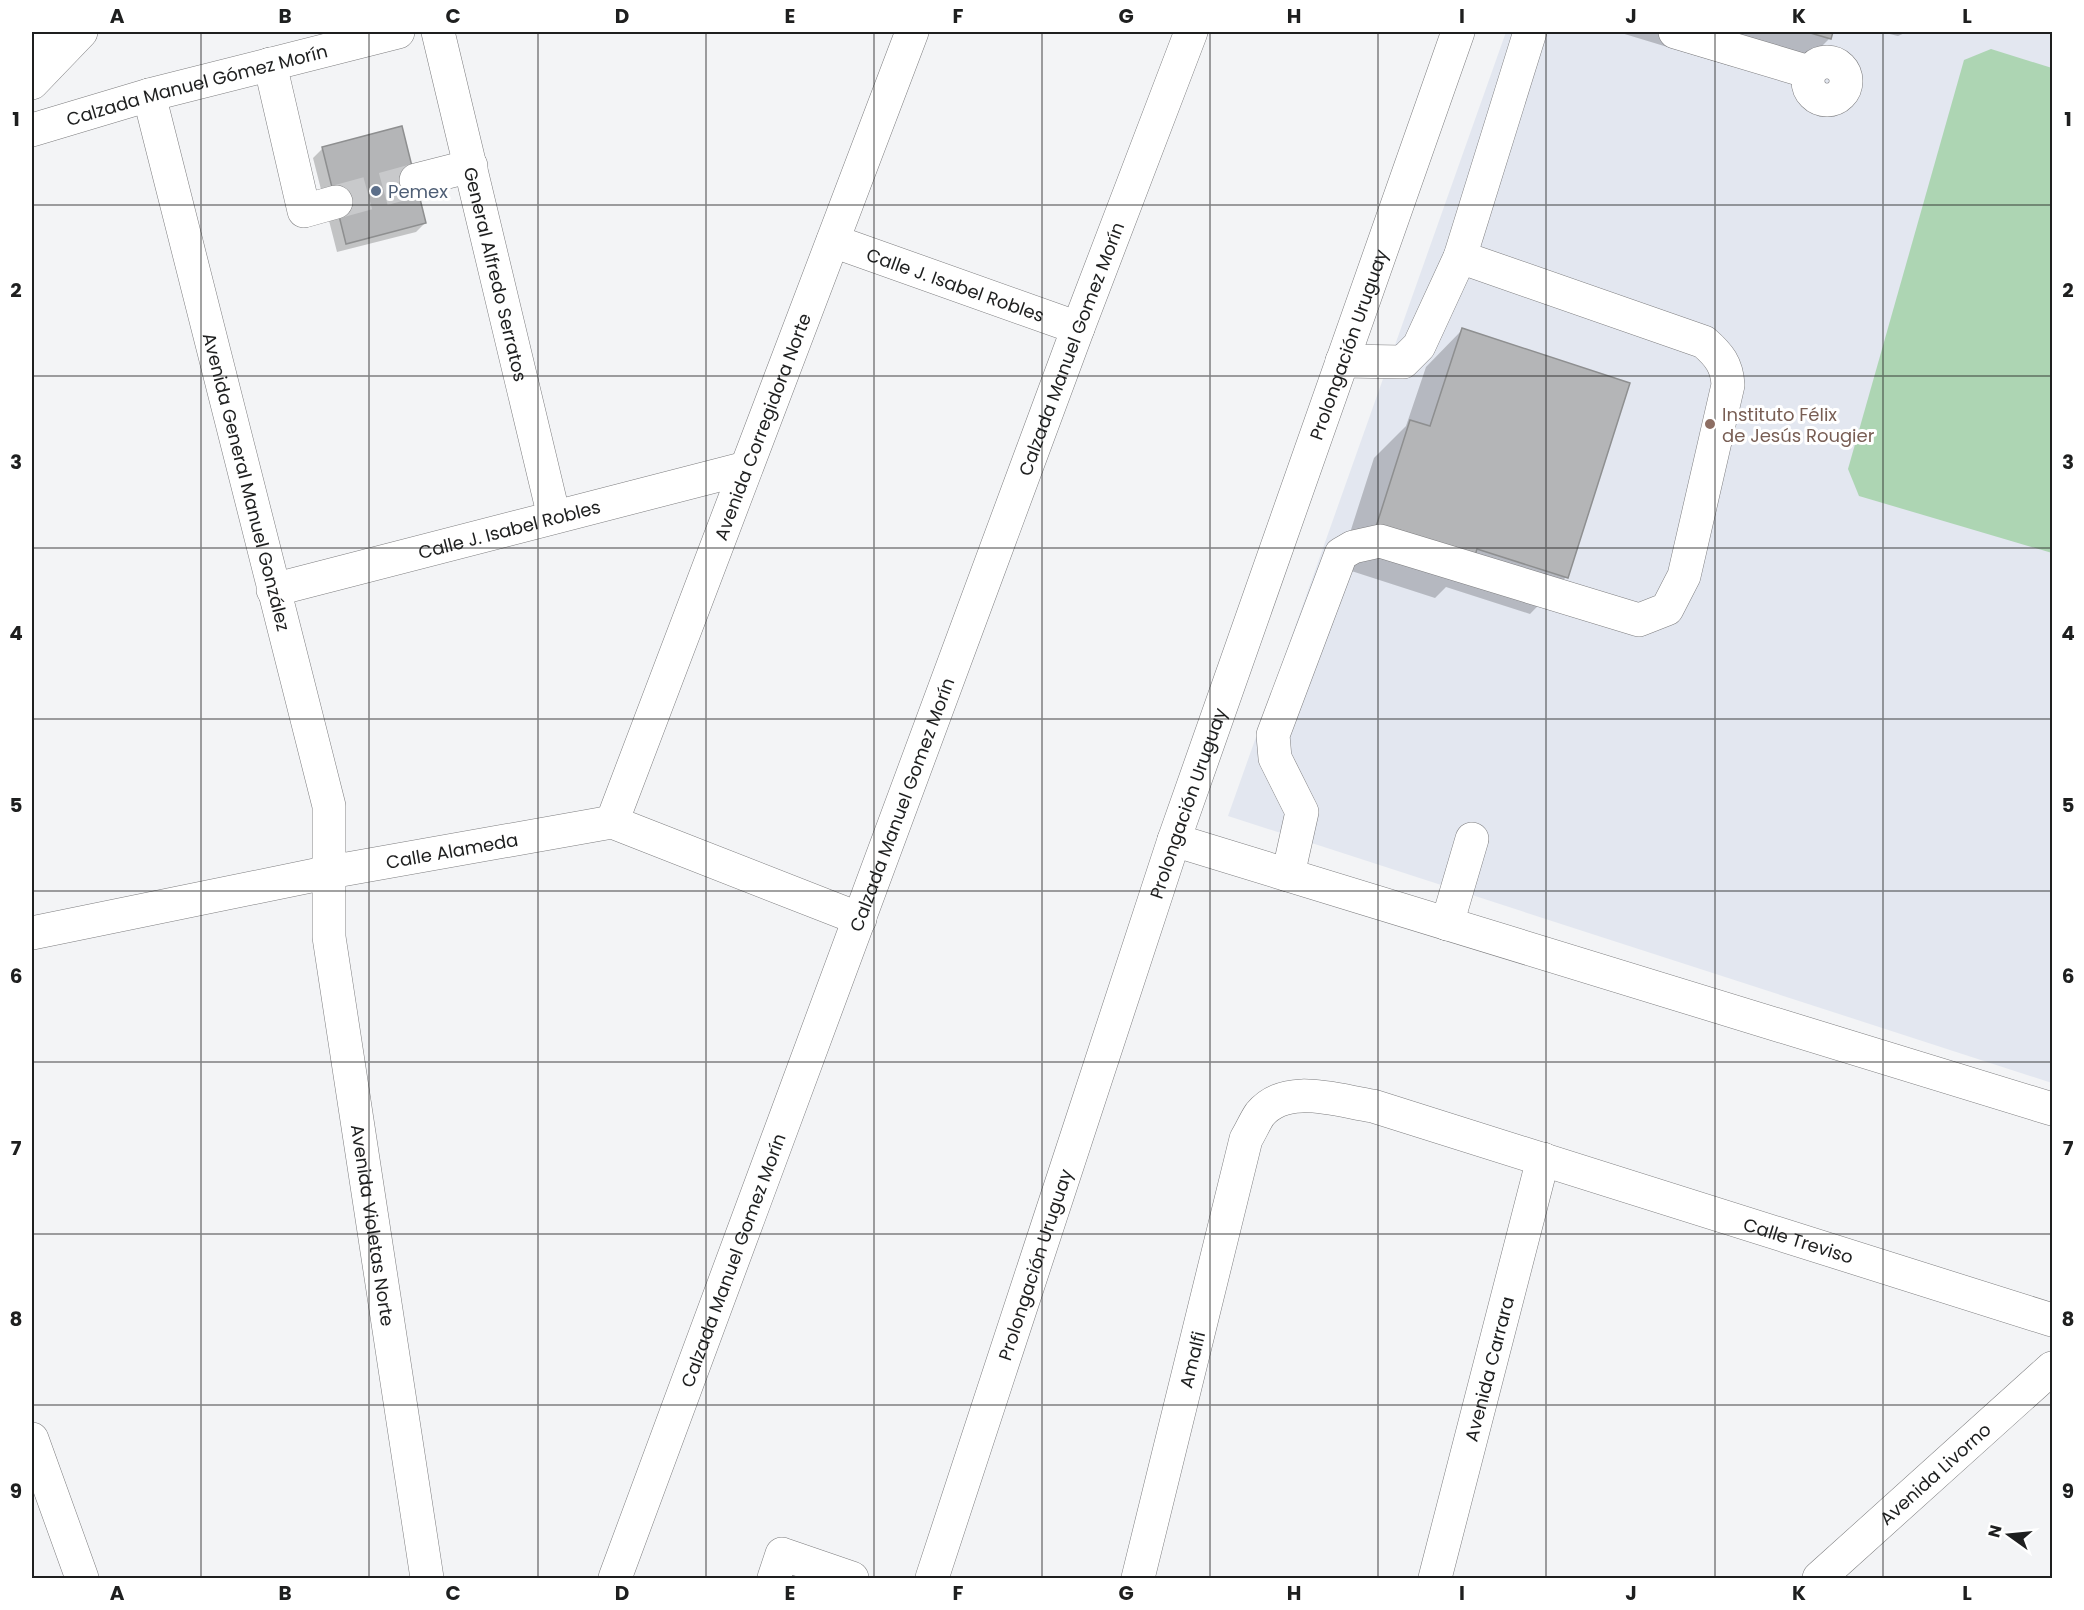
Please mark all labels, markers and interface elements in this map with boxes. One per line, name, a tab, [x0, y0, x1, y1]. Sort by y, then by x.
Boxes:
text: A	[110, 2, 125, 30]
text: B	[278, 2, 292, 30]
text: C	[445, 2, 461, 30]
text: D	[615, 2, 629, 30]
text: E	[785, 2, 795, 30]
text: F	[953, 2, 964, 30]
text: G	[1118, 2, 1134, 30]
text: H	[1287, 2, 1301, 30]
text: I	[1459, 2, 1465, 30]
text: J	[1625, 2, 1637, 30]
text: K	[1792, 2, 1806, 30]
text: L	[1962, 2, 1972, 30]
street label: Calzada Manuel Gómez Morín	[63, 38, 330, 132]
text: 1	[12, 105, 20, 133]
text: 1	[2064, 105, 2072, 133]
street label: General Alfredo Serratos	[458, 164, 534, 384]
place label: Pemex	[388, 179, 448, 204]
marker: Pemex	[369, 184, 383, 198]
street label: Calzada Manuel Gomez Morín	[1012, 218, 1130, 479]
street label: Calle J. Isabel Robles	[863, 241, 1048, 328]
street label: Prolongación Uruguay	[1303, 246, 1393, 443]
text: 2	[10, 276, 22, 304]
text: 2	[2062, 276, 2074, 304]
street label: Avenida Corregidora Norte	[708, 309, 817, 544]
street label: Avenida General Manuel González	[197, 330, 297, 634]
place label: Instituto Félix de Jesús Rougier	[1722, 402, 1875, 448]
marker: Instituto Félix de Jesús Rougier	[1703, 417, 1717, 431]
text: 3	[10, 448, 22, 476]
text: 3	[2062, 448, 2074, 476]
street label: Calle J. Isabel Robles	[415, 494, 603, 565]
text: 4	[9, 619, 23, 647]
text: 4	[2061, 619, 2075, 647]
street label: Calzada Manuel Gomez Morín	[843, 674, 960, 935]
street label: Prolongación Uruguay	[1143, 704, 1232, 902]
text: 5	[10, 791, 23, 819]
text: 5	[2062, 791, 2075, 819]
street label: Calle Alameda	[384, 826, 520, 874]
text: 6	[10, 962, 22, 990]
text: 6	[2062, 962, 2074, 990]
street label: Avenida Violetas Norte	[345, 1123, 401, 1328]
street label: Calzada Manuel Gomez Morín	[674, 1130, 791, 1391]
text: 7	[11, 1134, 22, 1162]
text: 7	[2063, 1134, 2074, 1162]
street label: Prolongación Uruguay	[992, 1165, 1078, 1363]
street label: Calle Treviso	[1740, 1211, 1857, 1269]
street label: Avenida Carrara	[1458, 1294, 1520, 1444]
text: 8	[10, 1305, 22, 1333]
text: 8	[2062, 1305, 2074, 1333]
street label: Amalfi	[1173, 1329, 1211, 1391]
street label: Avenida Livorno	[1874, 1417, 1996, 1530]
text: 9	[10, 1477, 22, 1505]
text: 9	[2062, 1477, 2074, 1505]
north arrow	[1979, 1505, 2039, 1565]
text: N	[1982, 1522, 2008, 1540]
text: A	[110, 1579, 125, 1607]
text: B	[278, 1579, 292, 1607]
text: C	[445, 1579, 461, 1607]
text: D	[615, 1579, 629, 1607]
text: E	[785, 1579, 795, 1607]
text: F	[953, 1579, 964, 1607]
text: G	[1118, 1579, 1134, 1607]
text: H	[1287, 1579, 1301, 1607]
text: I	[1459, 1579, 1465, 1607]
text: J	[1625, 1579, 1637, 1607]
text: K	[1792, 1579, 1806, 1607]
text: L	[1962, 1579, 1972, 1607]

